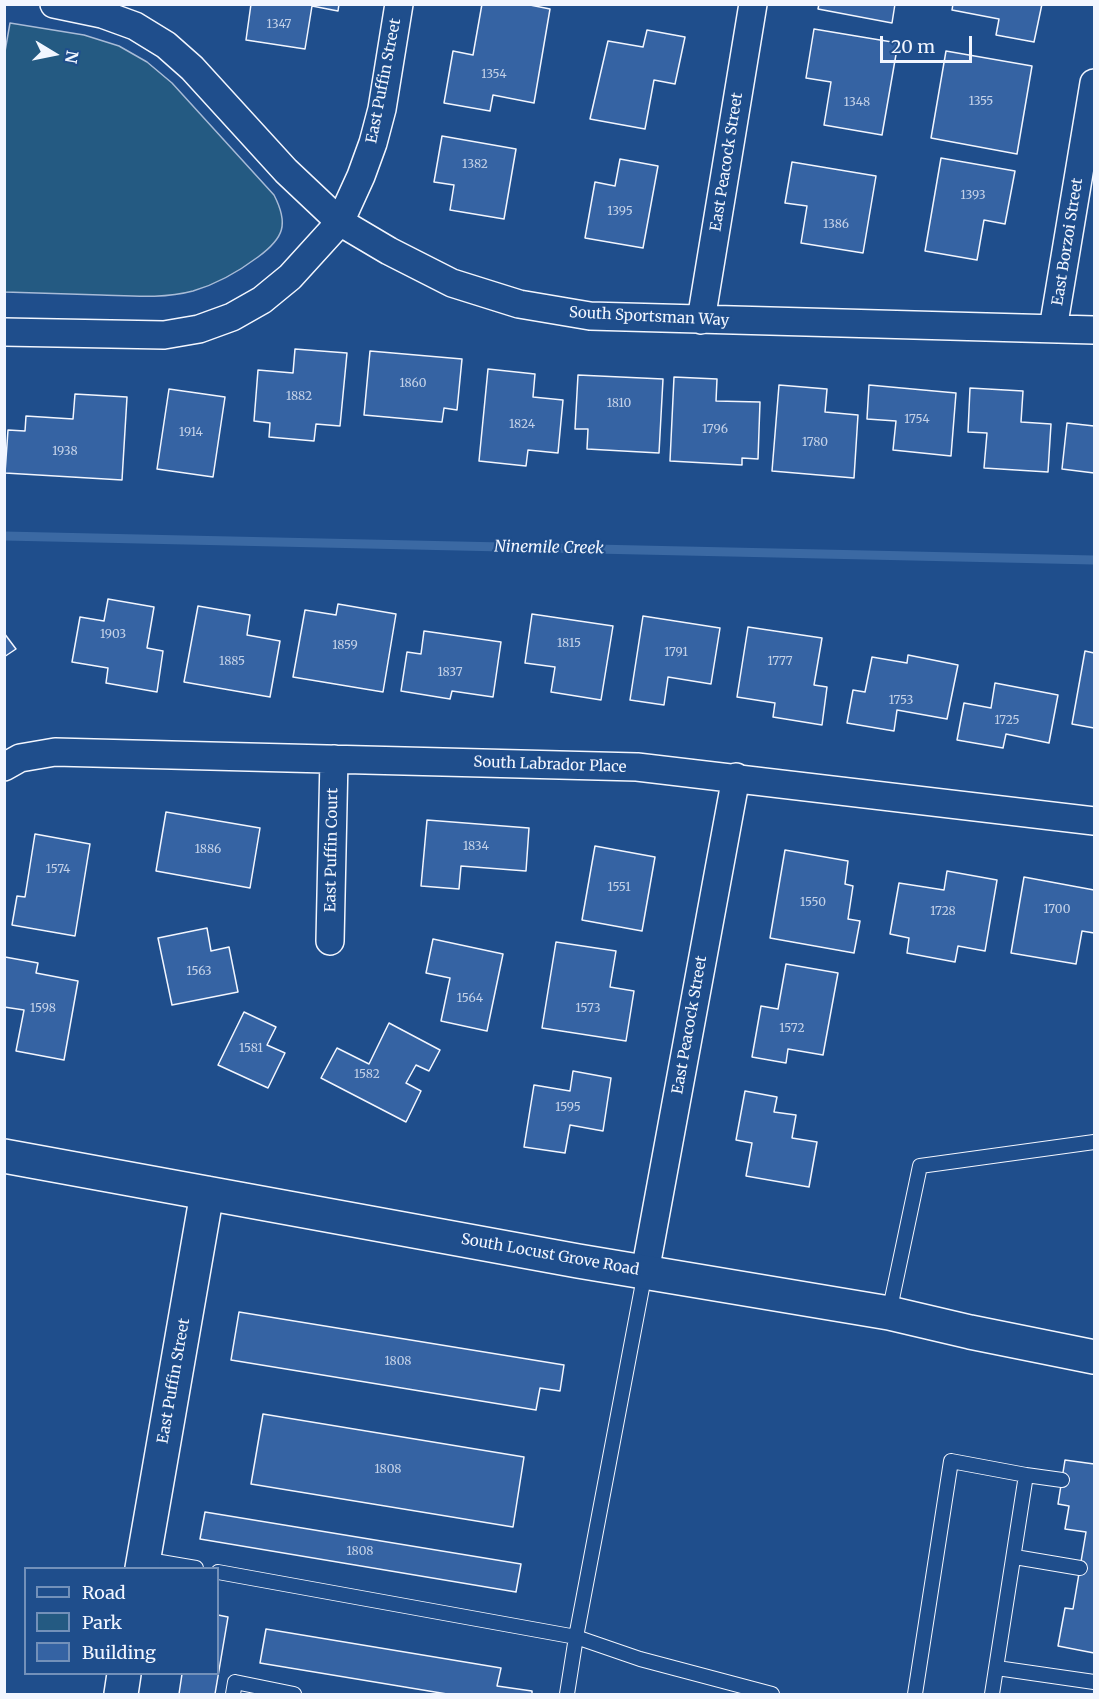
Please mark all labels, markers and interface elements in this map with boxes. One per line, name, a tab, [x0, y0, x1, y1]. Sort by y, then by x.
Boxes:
street label: East Puffin Street	[363, 17, 405, 145]
house number: 1347	[267, 18, 291, 32]
north arrow	[24, 24, 84, 84]
scale bar	[883, 24, 974, 62]
text: 20 m	[891, 35, 935, 58]
text: N	[61, 49, 83, 65]
house number: 1354	[481, 68, 507, 82]
street label: East Peacock Street	[707, 91, 747, 233]
house number: 1355	[969, 95, 993, 109]
house number: 1348	[844, 96, 870, 110]
house number: 1382	[462, 158, 488, 172]
street label: East Borzoi Street	[1049, 177, 1087, 307]
house number: 1393	[960, 189, 986, 203]
house number: 1395	[607, 205, 633, 219]
house number: 1386	[823, 218, 849, 232]
street label: South Sportsman Way	[568, 304, 730, 330]
house number: 1860	[399, 377, 427, 391]
house number: 1882	[286, 390, 312, 404]
house number: 1810	[607, 397, 631, 411]
house number: 1754	[904, 413, 930, 427]
house number: 1824	[509, 418, 535, 432]
house number: 1796	[702, 423, 728, 437]
house number: 1914	[179, 426, 203, 440]
house number: 1780	[802, 436, 828, 450]
house number: 1938	[52, 445, 78, 459]
water label: Ninemile Creek	[494, 537, 604, 559]
house number: 1903	[100, 628, 126, 642]
house number: 1815	[557, 637, 581, 651]
house number: 1859	[332, 639, 358, 653]
house number: 1791	[664, 646, 688, 660]
house number: 1885	[219, 655, 245, 669]
house number: 1777	[767, 655, 793, 669]
house number: 1837	[437, 666, 463, 680]
house number: 1753	[889, 694, 913, 708]
house number: 1725	[994, 714, 1020, 728]
street label: South Labrador Place	[473, 753, 627, 777]
street label: East Puffin Court	[322, 788, 342, 912]
house number: 1834	[463, 840, 489, 854]
house number: 1886	[195, 843, 221, 857]
house number: 1574	[46, 863, 70, 877]
house number: 1551	[607, 881, 631, 895]
house number: 1550	[800, 896, 826, 910]
house number: 1700	[1044, 903, 1070, 917]
house number: 1728	[930, 905, 956, 919]
street label: East Peacock Street	[669, 954, 711, 1096]
house number: 1563	[186, 965, 212, 979]
house number: 1564	[457, 992, 483, 1006]
house number: 1598	[30, 1002, 56, 1016]
house number: 1573	[575, 1002, 601, 1016]
house number: 1572	[779, 1022, 805, 1036]
house number: 1581	[239, 1042, 263, 1056]
house number: 1582	[354, 1068, 380, 1082]
house number: 1595	[555, 1101, 581, 1115]
street label: South Locust Grove Road	[460, 1230, 640, 1280]
street label: East Puffin Street	[154, 1317, 194, 1445]
house number: 1808	[384, 1355, 412, 1369]
house number: 1808	[374, 1463, 402, 1477]
house number: 1808	[346, 1545, 374, 1559]
legend	[24, 1567, 219, 1675]
text: Road	[82, 1581, 126, 1604]
text: Park	[82, 1611, 122, 1634]
text: Building	[82, 1641, 156, 1664]

